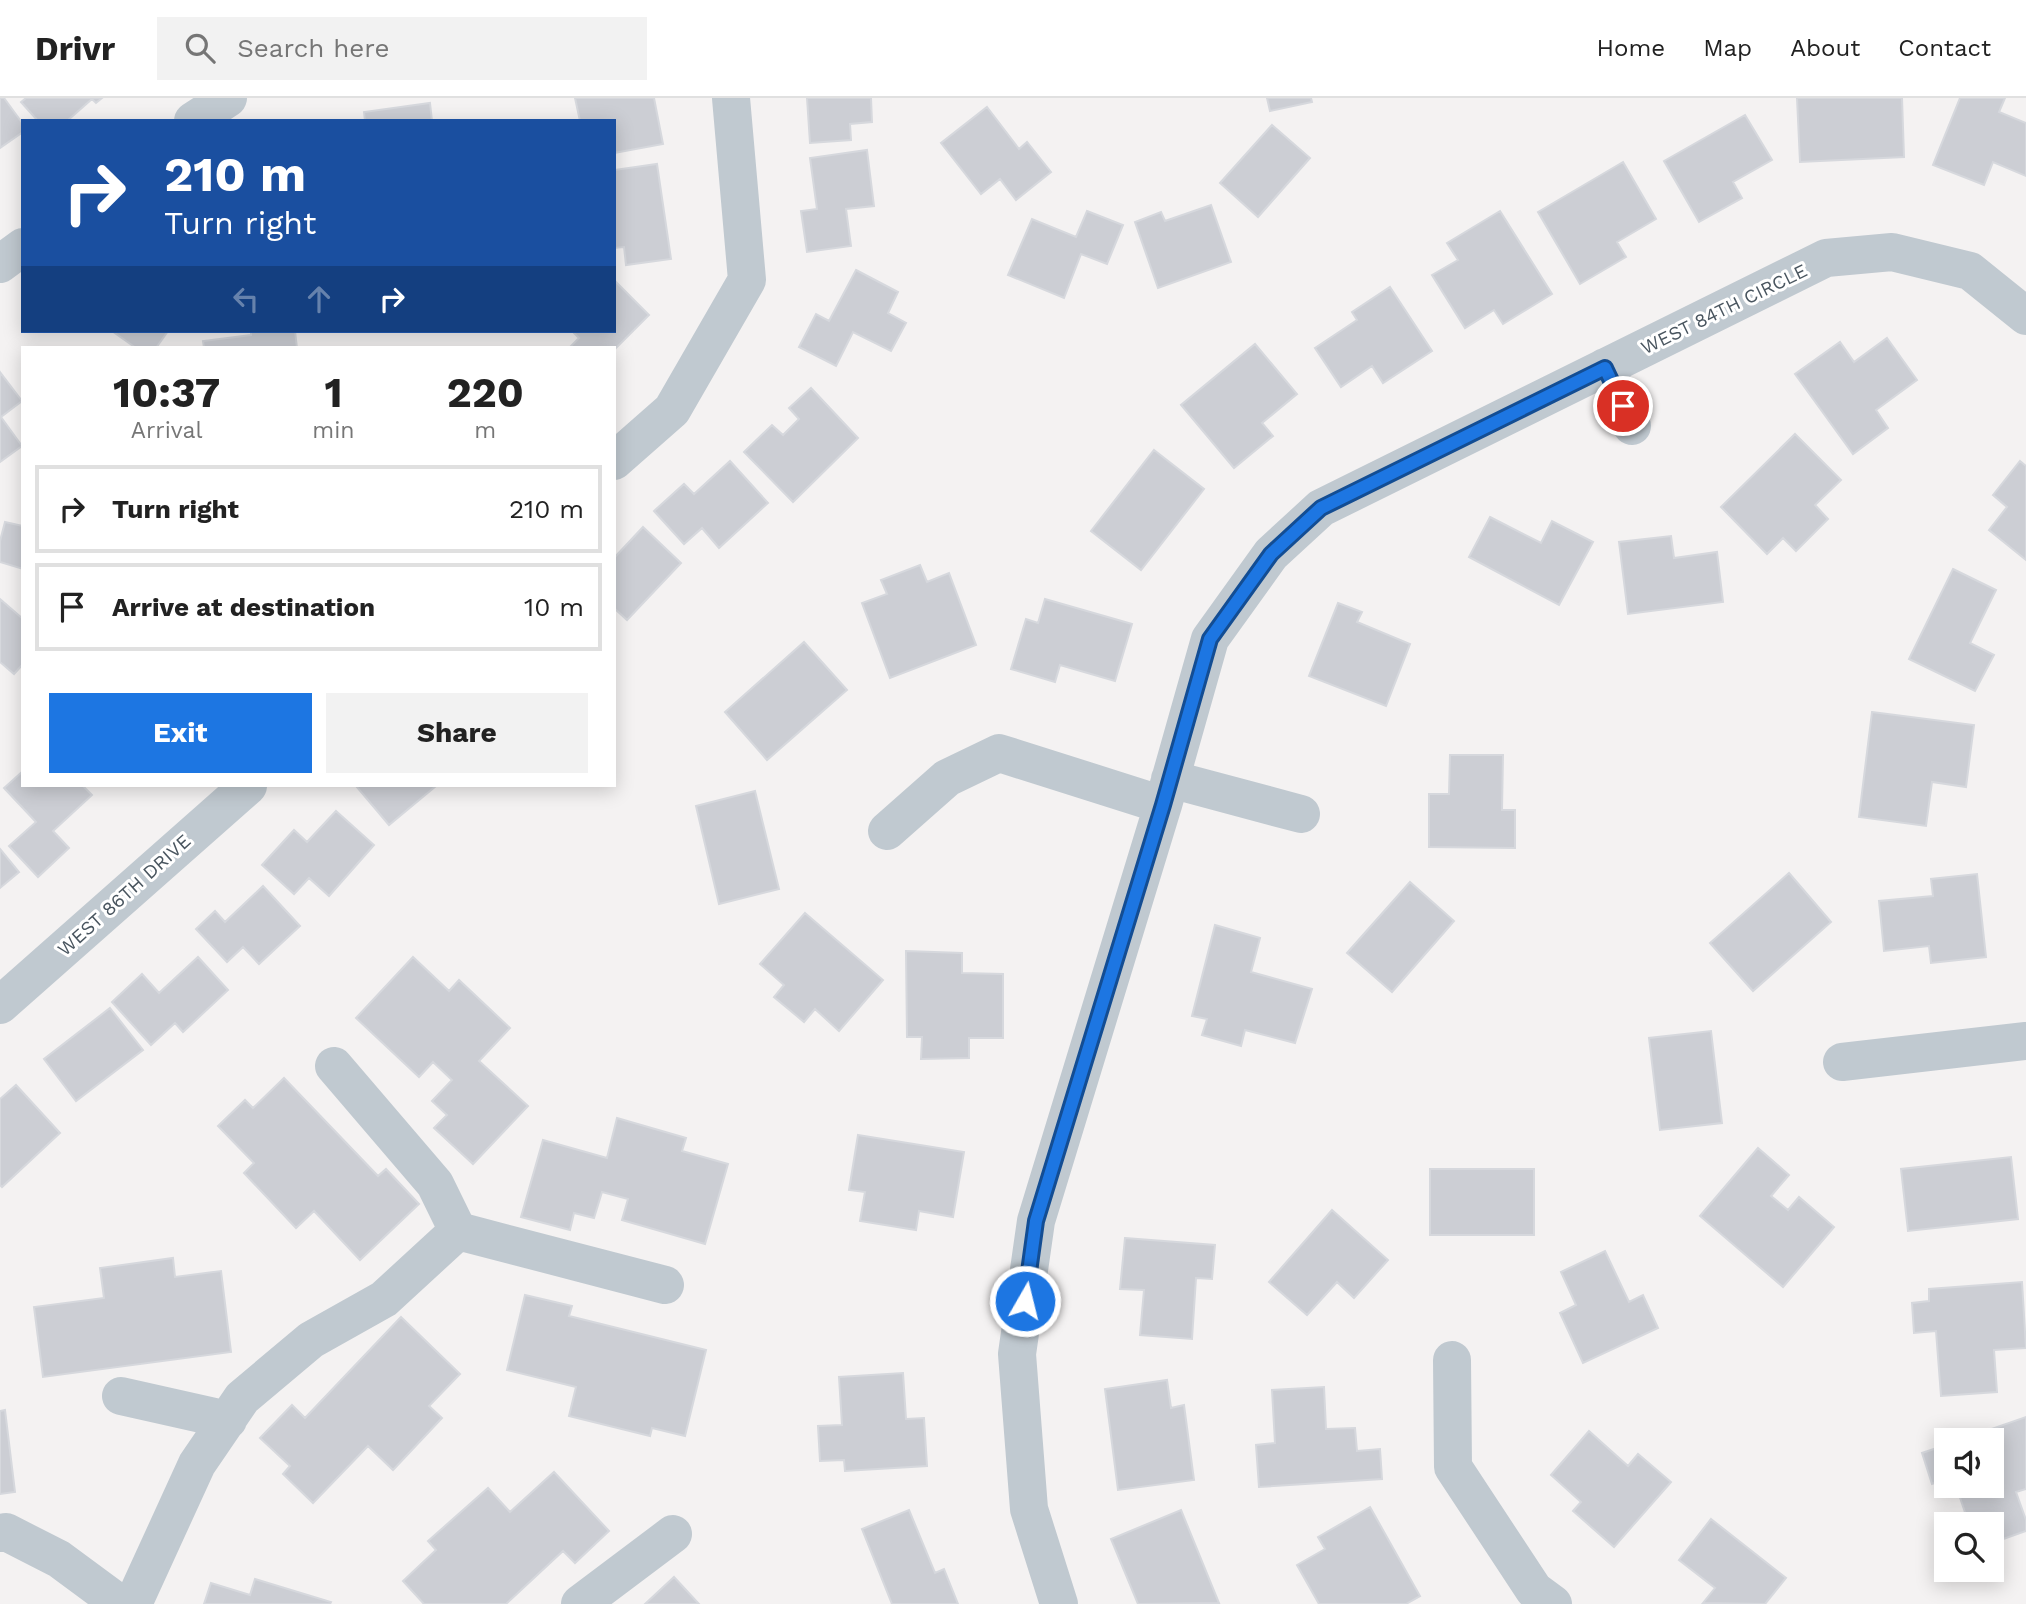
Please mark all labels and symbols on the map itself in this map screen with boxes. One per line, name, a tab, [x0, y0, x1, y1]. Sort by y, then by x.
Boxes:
street label: WEST 84TH CIRCLE	[1637, 259, 1811, 359]
pin	[1593, 376, 1653, 436]
street label: WEST 86TH DRIVE	[53, 829, 195, 961]
position arrow	[988, 1264, 1062, 1338]

